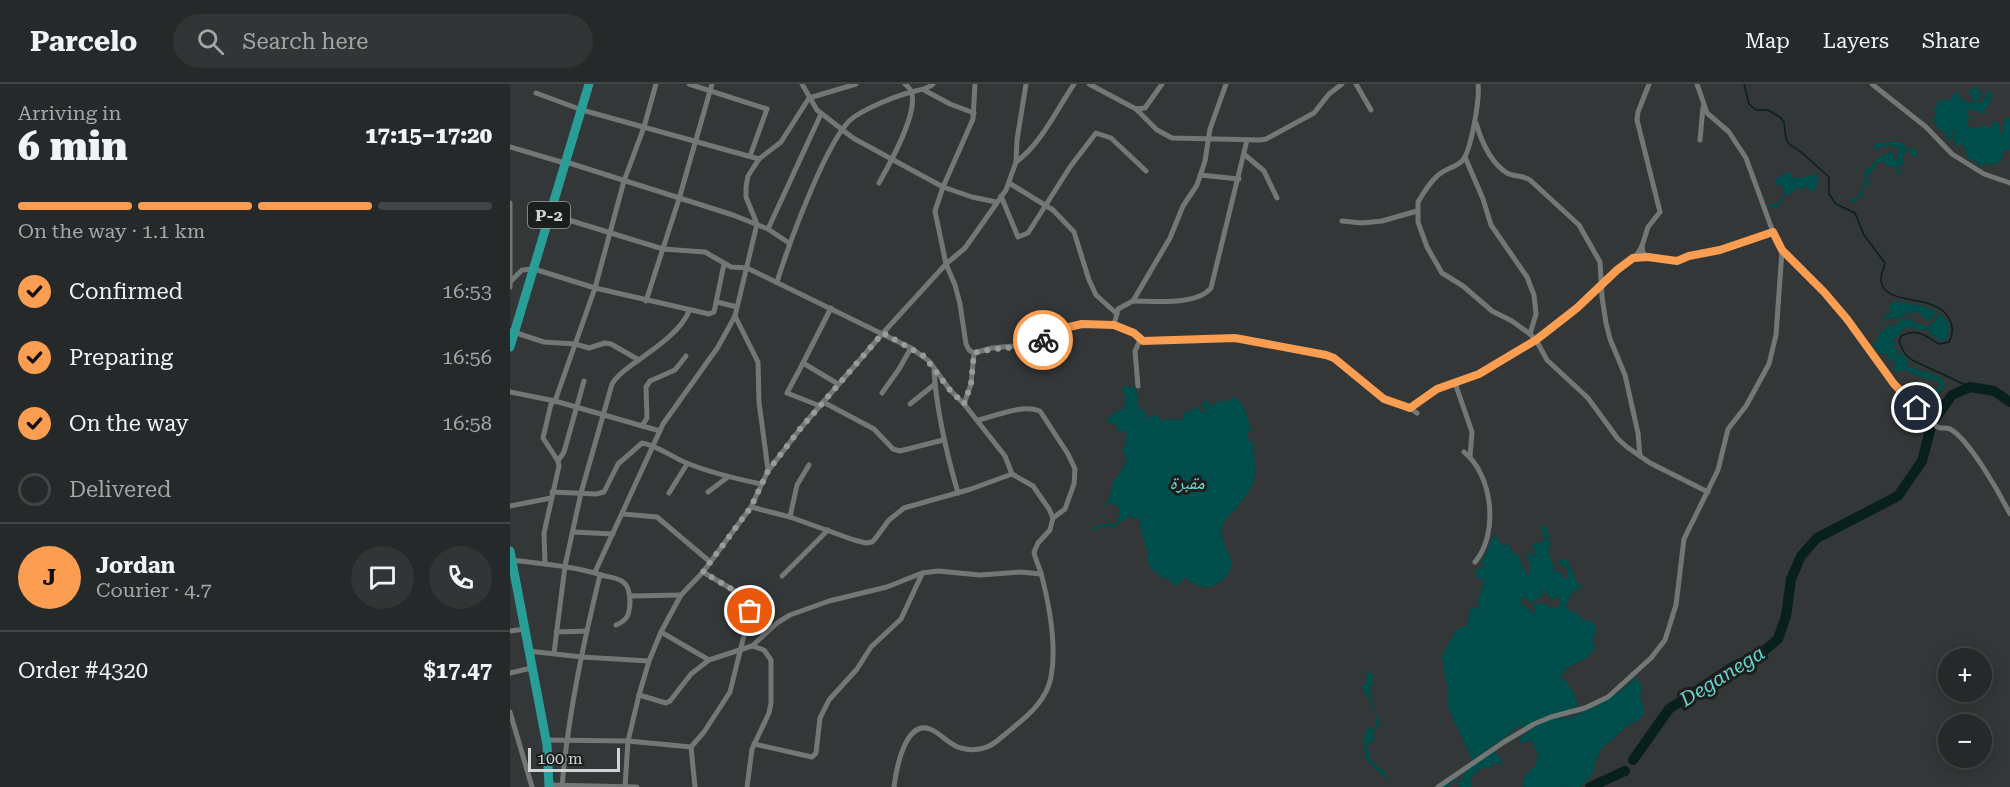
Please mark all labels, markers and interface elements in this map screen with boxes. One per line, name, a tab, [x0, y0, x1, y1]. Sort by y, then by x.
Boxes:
search box	[173, 14, 593, 68]
text: Parcelo	[30, 25, 137, 58]
icon: search	[194, 25, 227, 58]
text: Search here	[242, 29, 368, 54]
text: Map	[1745, 29, 1790, 53]
text: Layers	[1823, 29, 1889, 53]
text: Share	[1922, 29, 1980, 53]
text: Arriving in	[18, 101, 121, 125]
text: 17:15–17:20	[365, 123, 492, 148]
text: 6 min	[18, 124, 128, 170]
road number: P-2	[528, 202, 570, 228]
text: On the way · 1.1 km	[18, 219, 205, 243]
icon: check	[18, 275, 51, 308]
text: Confirmed	[69, 279, 183, 304]
text: 16:53	[442, 279, 492, 303]
courier	[1013, 310, 1073, 370]
icon: bike	[1027, 324, 1060, 357]
icon: check	[18, 341, 51, 374]
text: Preparing	[69, 345, 173, 370]
text: 16:56	[442, 345, 492, 369]
pin	[1891, 382, 1942, 433]
icon: home	[1900, 391, 1933, 424]
icon: check	[18, 407, 51, 440]
text: On the way	[69, 411, 189, 436]
text: 16:58	[442, 411, 492, 435]
park label: مقبرة	[1169, 472, 1205, 493]
text: Delivered	[69, 477, 171, 502]
button: chat	[351, 546, 414, 609]
button: phone	[429, 546, 492, 609]
text: Jordan	[96, 553, 175, 578]
text: J	[43, 565, 56, 590]
text: Courier · 4.7	[96, 578, 212, 602]
pin	[724, 585, 775, 636]
icon: bag	[733, 594, 766, 627]
water label: Deganega	[1674, 641, 1769, 712]
map controls	[1938, 648, 1992, 768]
button: +	[1938, 648, 1992, 702]
text: Order #4320	[18, 658, 148, 683]
text: $17.47	[423, 658, 492, 683]
button: −	[1938, 714, 1992, 768]
scale bar	[528, 745, 620, 772]
text: 100 m	[537, 749, 583, 768]

